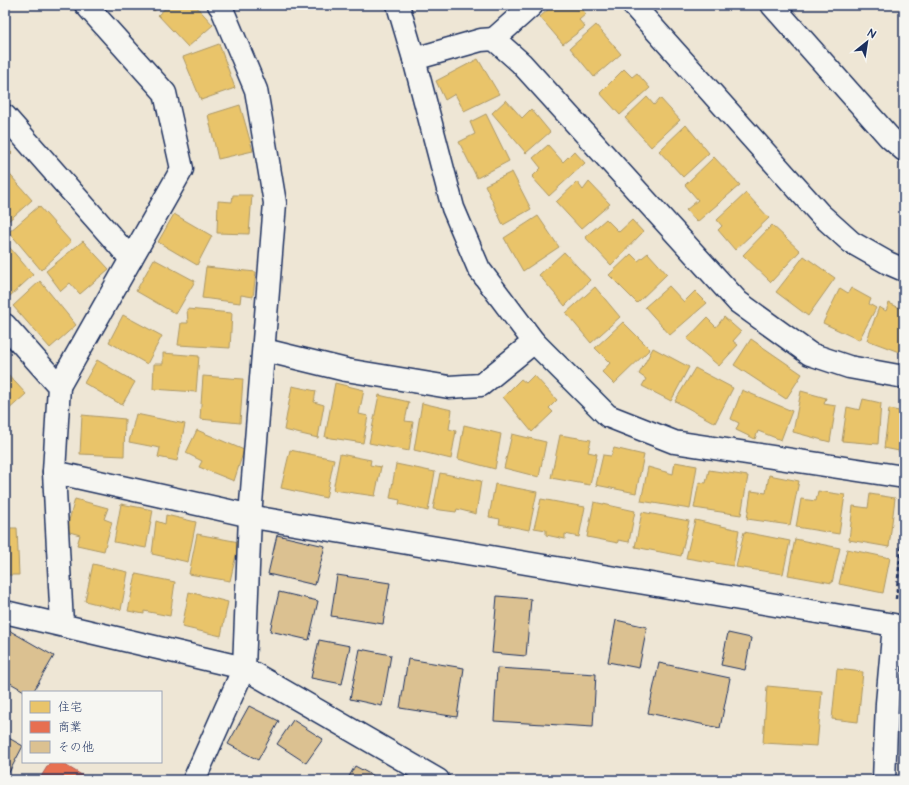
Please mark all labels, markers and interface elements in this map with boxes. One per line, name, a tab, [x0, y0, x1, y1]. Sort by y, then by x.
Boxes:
north arrow	[847, 22, 887, 62]
text: N	[865, 26, 879, 42]
legend	[22, 691, 162, 763]
text: 住宅	[58, 699, 82, 716]
text: 商業	[58, 719, 82, 736]
text: その他	[58, 739, 94, 756]

